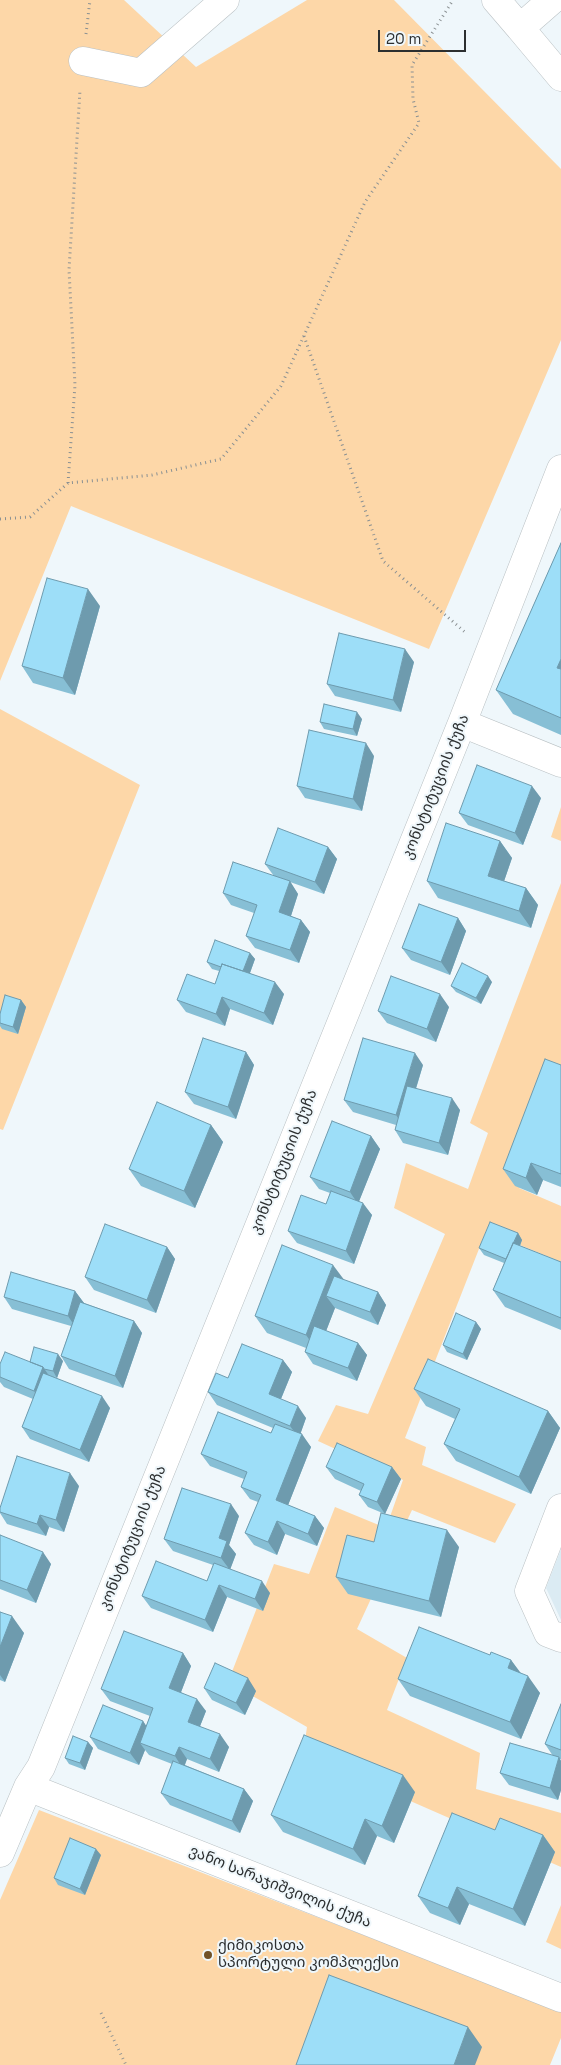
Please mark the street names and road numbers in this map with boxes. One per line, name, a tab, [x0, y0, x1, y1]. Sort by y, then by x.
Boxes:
street label: კონსტიტუციის ქუჩა	[399, 712, 473, 862]
street label: კონსტიტუციის ქუჩა	[247, 1087, 321, 1237]
street label: კონსტიტუციის ქუჩა	[96, 1463, 170, 1613]
street label: ვანო სარაჯიშვილის ქუჩა	[186, 1842, 374, 1932]

